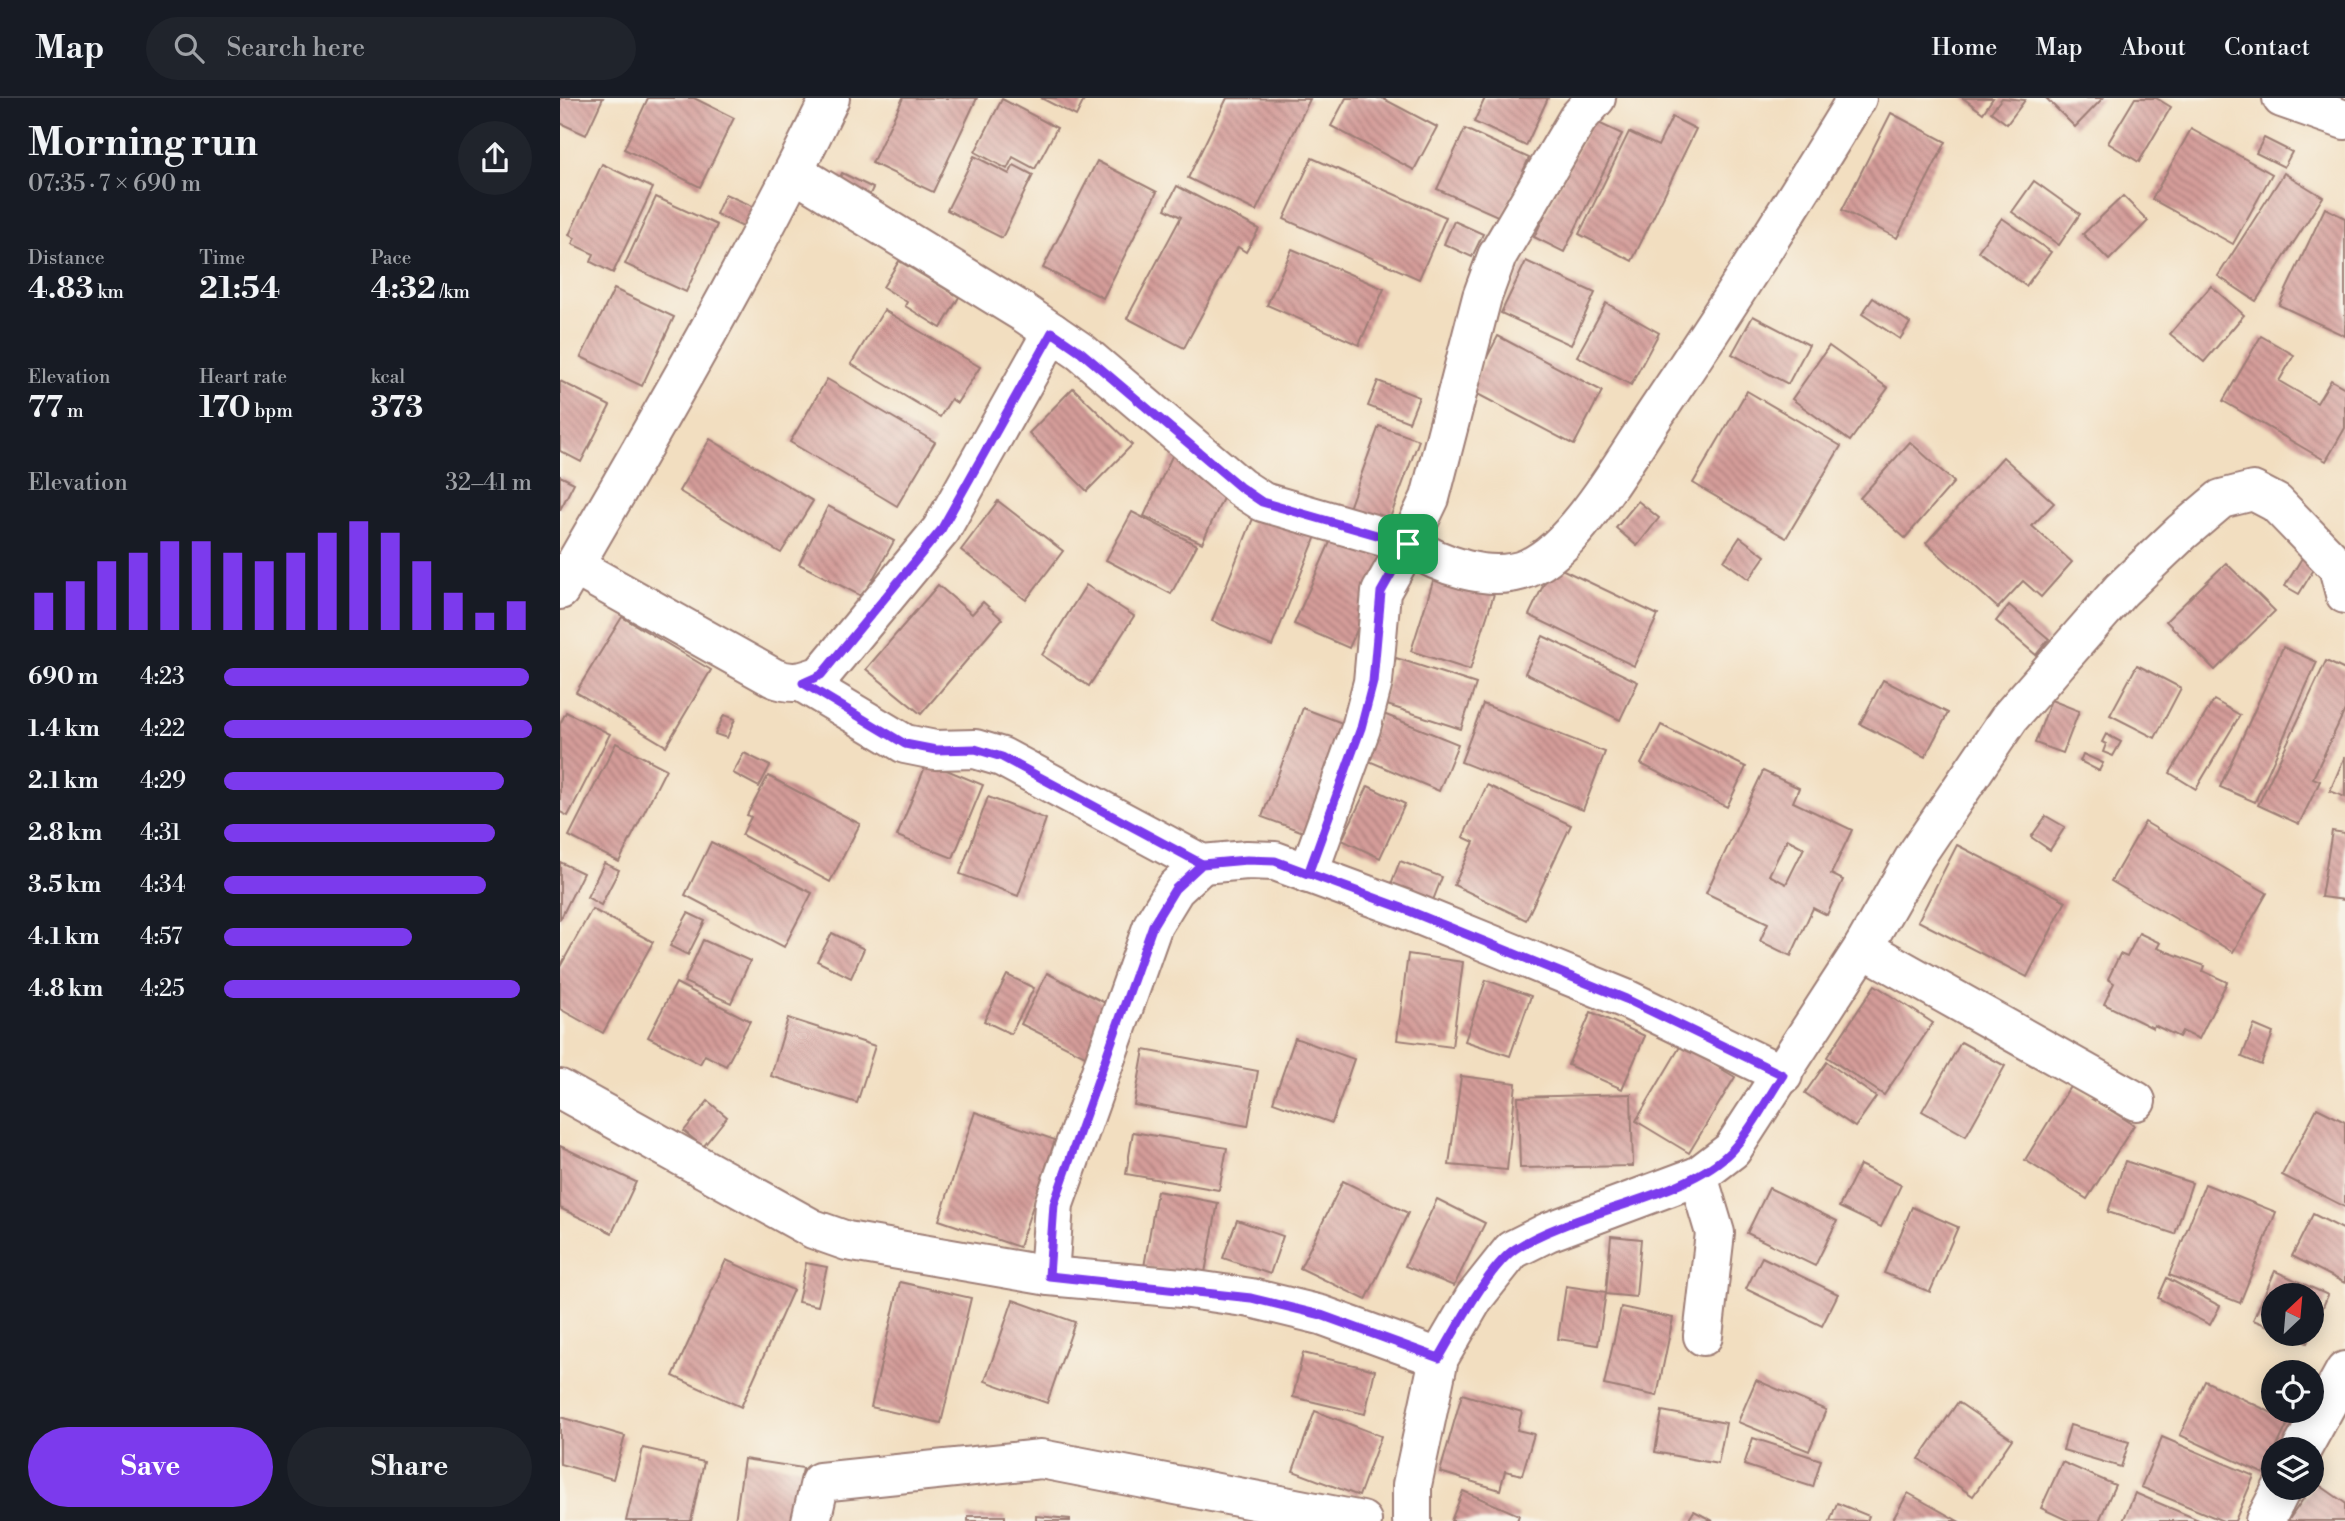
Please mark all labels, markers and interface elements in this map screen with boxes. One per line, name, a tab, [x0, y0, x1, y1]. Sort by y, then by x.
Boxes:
search box	[146, 17, 636, 80]
text: Map	[35, 28, 104, 69]
icon: search	[170, 29, 208, 67]
text: Search here	[226, 32, 365, 64]
text: Home	[1932, 33, 1997, 63]
text: Map	[2035, 33, 2083, 63]
text: About	[2121, 33, 2186, 63]
text: Contact	[2224, 33, 2310, 63]
text: Morning run	[28, 120, 258, 167]
button: share	[458, 121, 532, 195]
text: 07:35 · 7 × 690 m	[28, 170, 201, 198]
text: Distance	[28, 246, 105, 270]
text: Time	[199, 246, 245, 270]
text: Pace	[371, 246, 411, 270]
text: 4.83	[28, 270, 94, 308]
text: 21:54	[199, 270, 280, 308]
text: 4:32	[371, 270, 436, 308]
text: km	[94, 280, 124, 304]
text: /km	[436, 280, 470, 304]
text: Elevation	[28, 365, 110, 389]
text: Heart rate	[199, 365, 287, 389]
text: kcal	[371, 365, 405, 389]
text: 77	[28, 389, 63, 427]
text: 170	[199, 389, 251, 427]
text: 373	[371, 389, 423, 427]
text: m	[63, 399, 84, 423]
text: bpm	[251, 399, 293, 423]
text: Elevation	[28, 469, 128, 497]
text: 32–41 m	[445, 469, 532, 497]
pin	[1378, 514, 1438, 574]
icon: arrive	[1389, 525, 1427, 563]
text: 690 m	[28, 663, 98, 691]
text: 4:23	[140, 663, 185, 691]
text: 1.4 km	[28, 715, 100, 743]
text: 4:22	[140, 715, 185, 743]
text: 2.1 km	[28, 767, 99, 795]
text: 4:29	[140, 767, 186, 795]
text: 2.8 km	[28, 819, 102, 847]
text: 4:31	[140, 819, 181, 847]
text: 3.5 km	[28, 871, 101, 899]
text: 4:34	[140, 871, 186, 899]
text: 4.1 km	[28, 923, 100, 951]
text: 4:57	[140, 923, 182, 951]
text: 4.8 km	[28, 975, 103, 1003]
text: 4:25	[140, 975, 185, 1003]
north arrow	[2261, 1283, 2324, 1346]
map controls	[2261, 1283, 2324, 1500]
button: locate	[2261, 1360, 2324, 1423]
button: Save	[28, 1427, 273, 1507]
button: Share	[287, 1427, 532, 1507]
button: layers	[2261, 1437, 2324, 1500]

